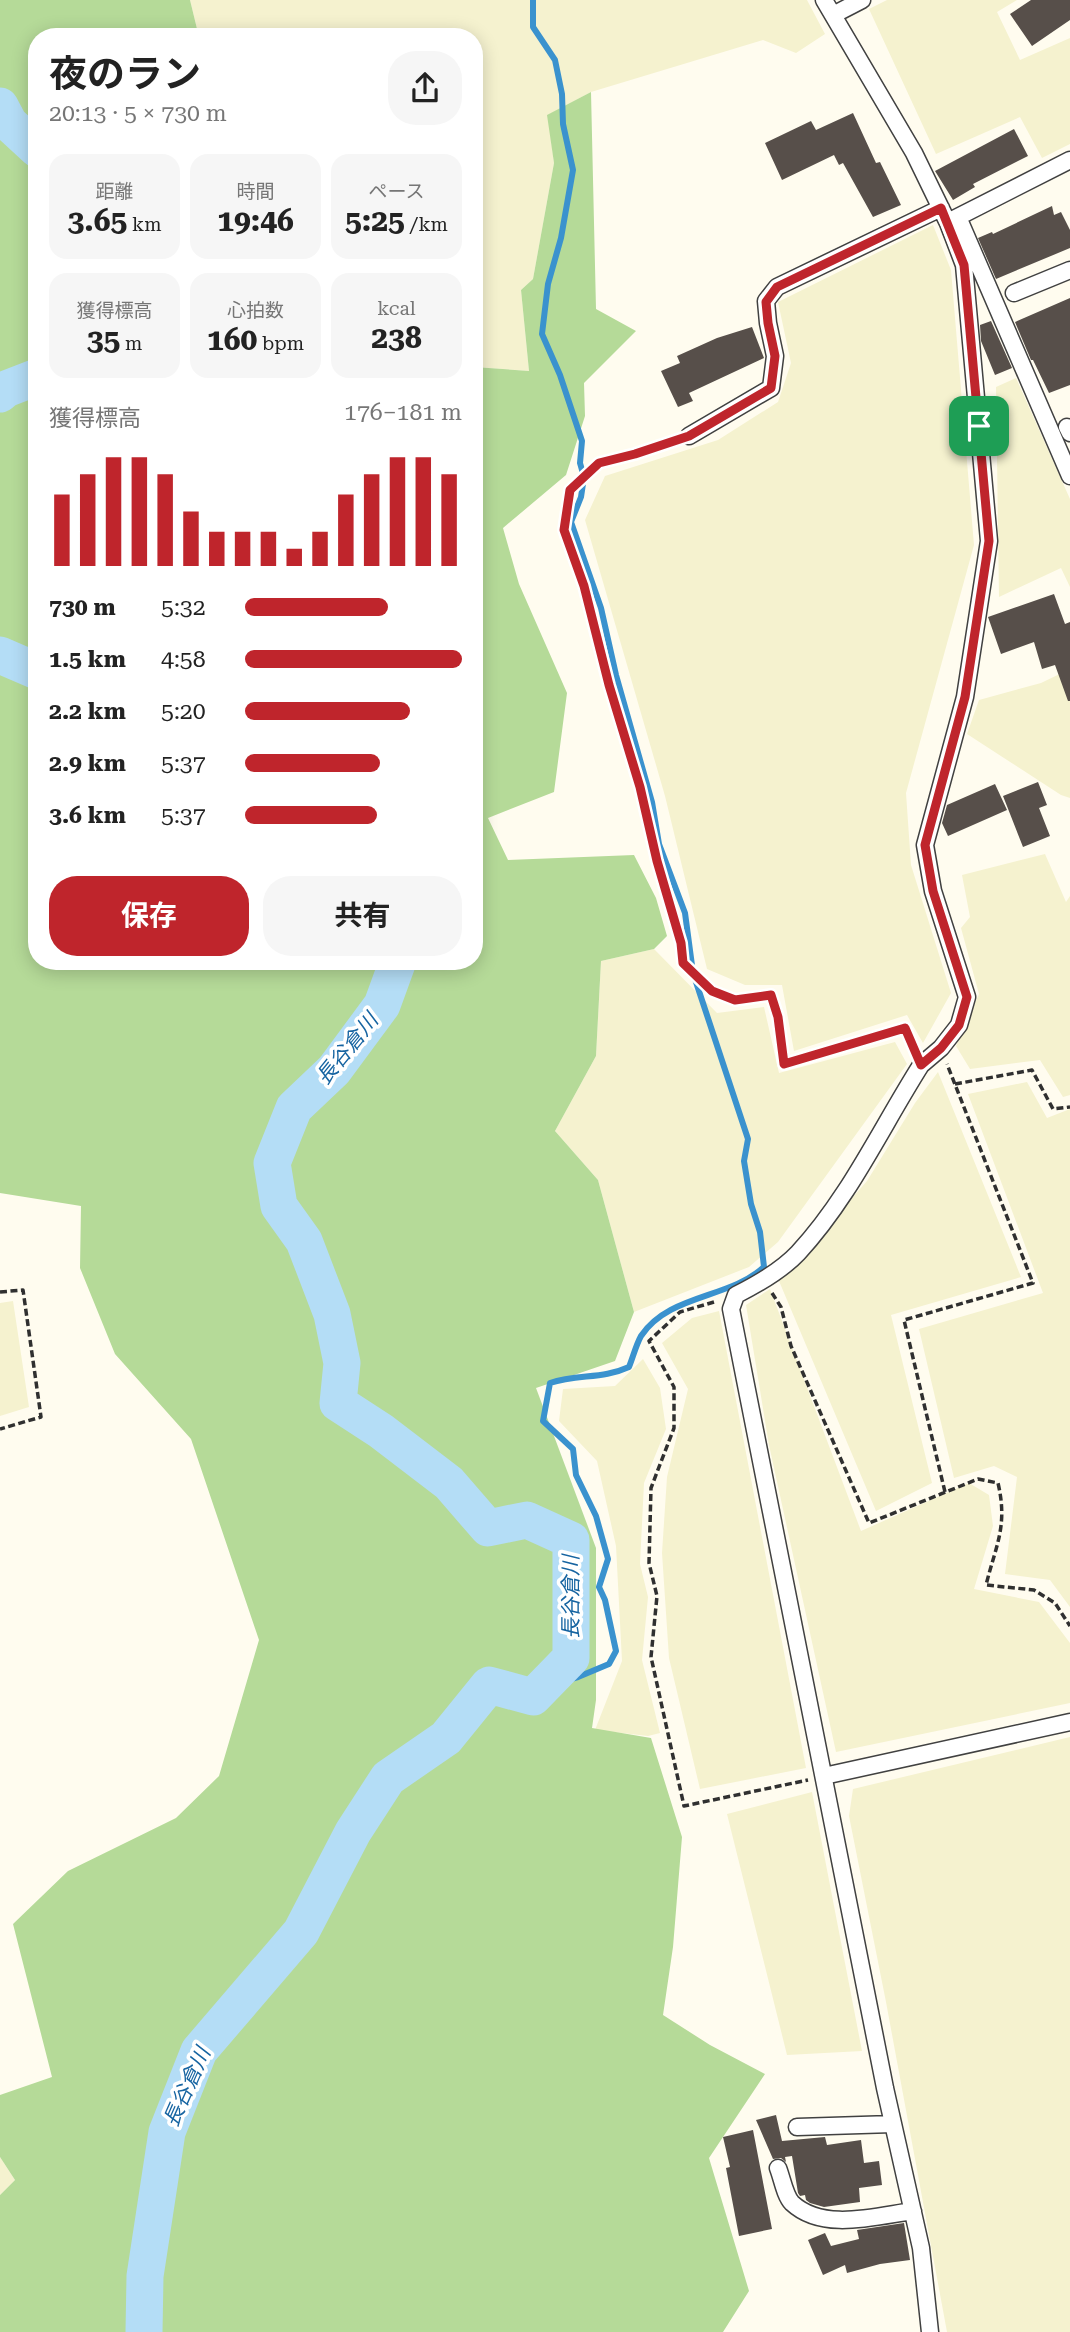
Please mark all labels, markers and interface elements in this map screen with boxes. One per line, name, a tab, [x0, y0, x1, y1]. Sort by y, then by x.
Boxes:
button: share	[388, 51, 462, 125]
text: 夜のラン	[49, 52, 201, 96]
text: 20:13 · 5 × 730 m	[49, 100, 227, 127]
text: 距離	[95, 180, 134, 203]
text: 時間	[236, 180, 275, 203]
text: ペース	[368, 180, 425, 203]
text: 3.65	[67, 203, 127, 238]
text: 19:46	[217, 203, 294, 238]
text: 5:25	[345, 203, 405, 238]
text: km	[127, 213, 162, 236]
text: /km	[405, 213, 448, 236]
text: kcal	[377, 297, 416, 320]
text: 獲得標高	[76, 299, 153, 322]
text: 心拍数	[227, 299, 284, 322]
text: 238	[371, 320, 422, 355]
text: 35	[87, 322, 120, 357]
text: 160	[207, 322, 257, 357]
text: m	[120, 332, 142, 355]
text: bpm	[257, 332, 304, 355]
pin	[949, 396, 1009, 456]
text: 176–181 m	[344, 399, 462, 426]
text: 獲得標高	[49, 405, 141, 432]
icon: arrive	[960, 407, 998, 445]
text: 730 m	[49, 594, 116, 621]
text: 5:32	[161, 594, 206, 621]
text: 1.5 km	[49, 646, 126, 673]
text: 4:58	[161, 646, 206, 673]
text: 2.2 km	[49, 698, 126, 725]
text: 5:20	[161, 698, 206, 725]
text: 2.9 km	[49, 750, 126, 777]
text: 5:37	[161, 750, 206, 777]
text: 3.6 km	[49, 802, 126, 829]
text: 5:37	[161, 802, 206, 829]
button: 保存	[49, 876, 249, 956]
button: 共有	[263, 876, 462, 956]
water label: 長谷倉川	[311, 1007, 384, 1089]
water label: 長谷倉川	[559, 1553, 583, 1639]
water label: 長谷倉川	[159, 2042, 216, 2130]

